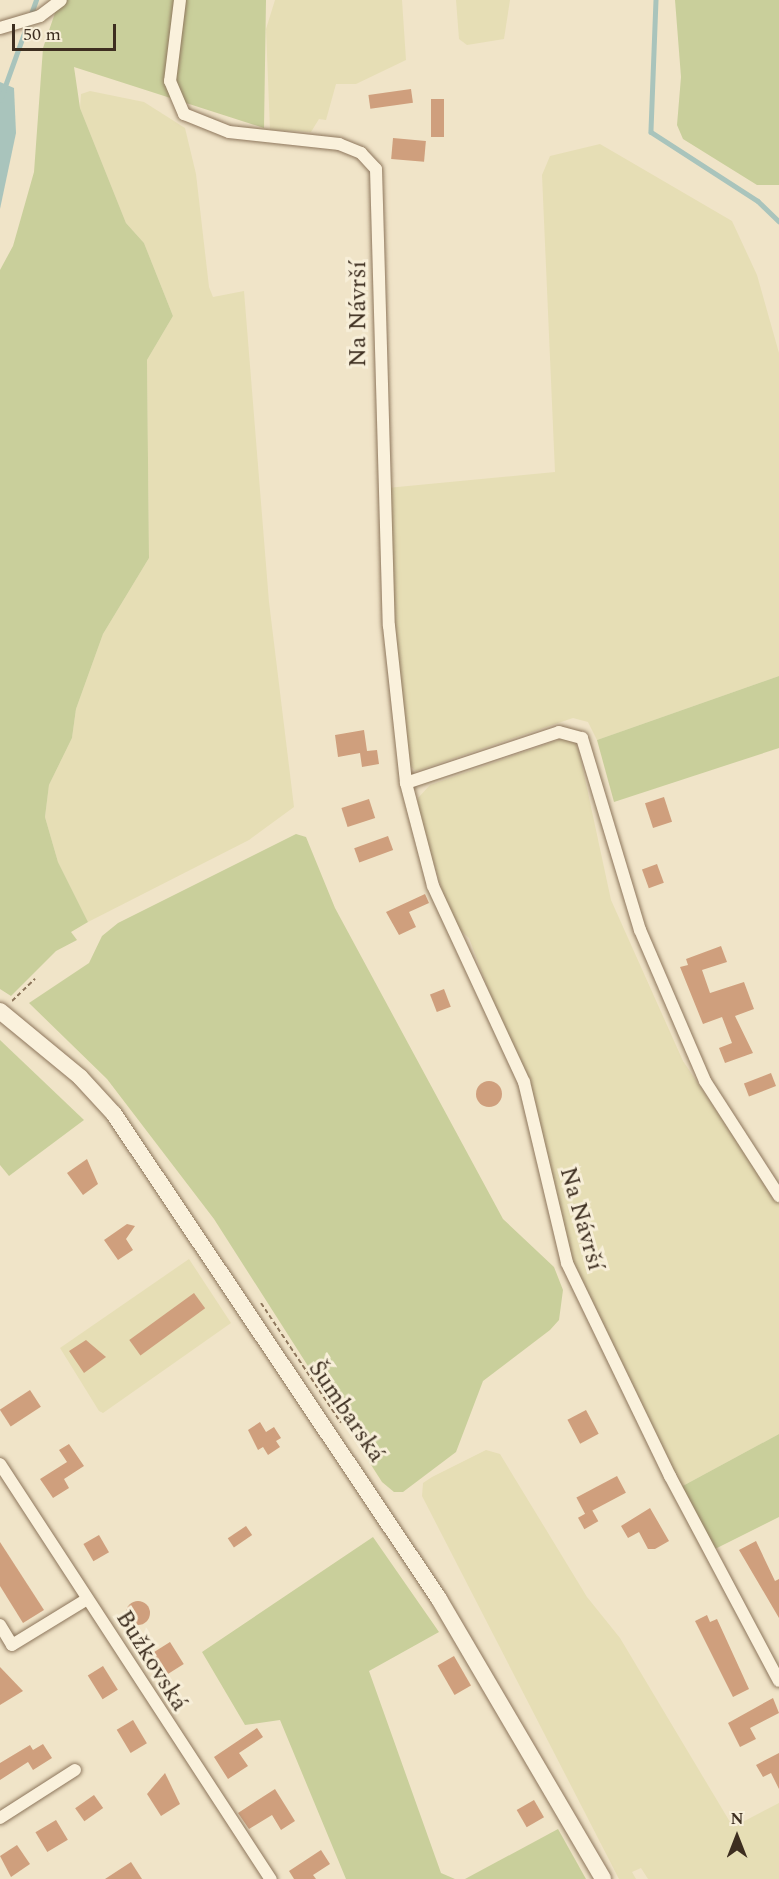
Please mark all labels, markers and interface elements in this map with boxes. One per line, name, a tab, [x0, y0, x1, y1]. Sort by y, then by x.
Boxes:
scale bar	[15, 12, 118, 50]
text: 50 m	[23, 21, 61, 48]
street label: Na Návrší	[345, 261, 373, 367]
street label: Na Návrší	[553, 1164, 609, 1274]
street label: Šumbarská	[301, 1356, 391, 1468]
street label: Bužkovská	[109, 1605, 193, 1717]
north arrow	[707, 1807, 767, 1867]
text: N	[730, 1807, 744, 1831]

